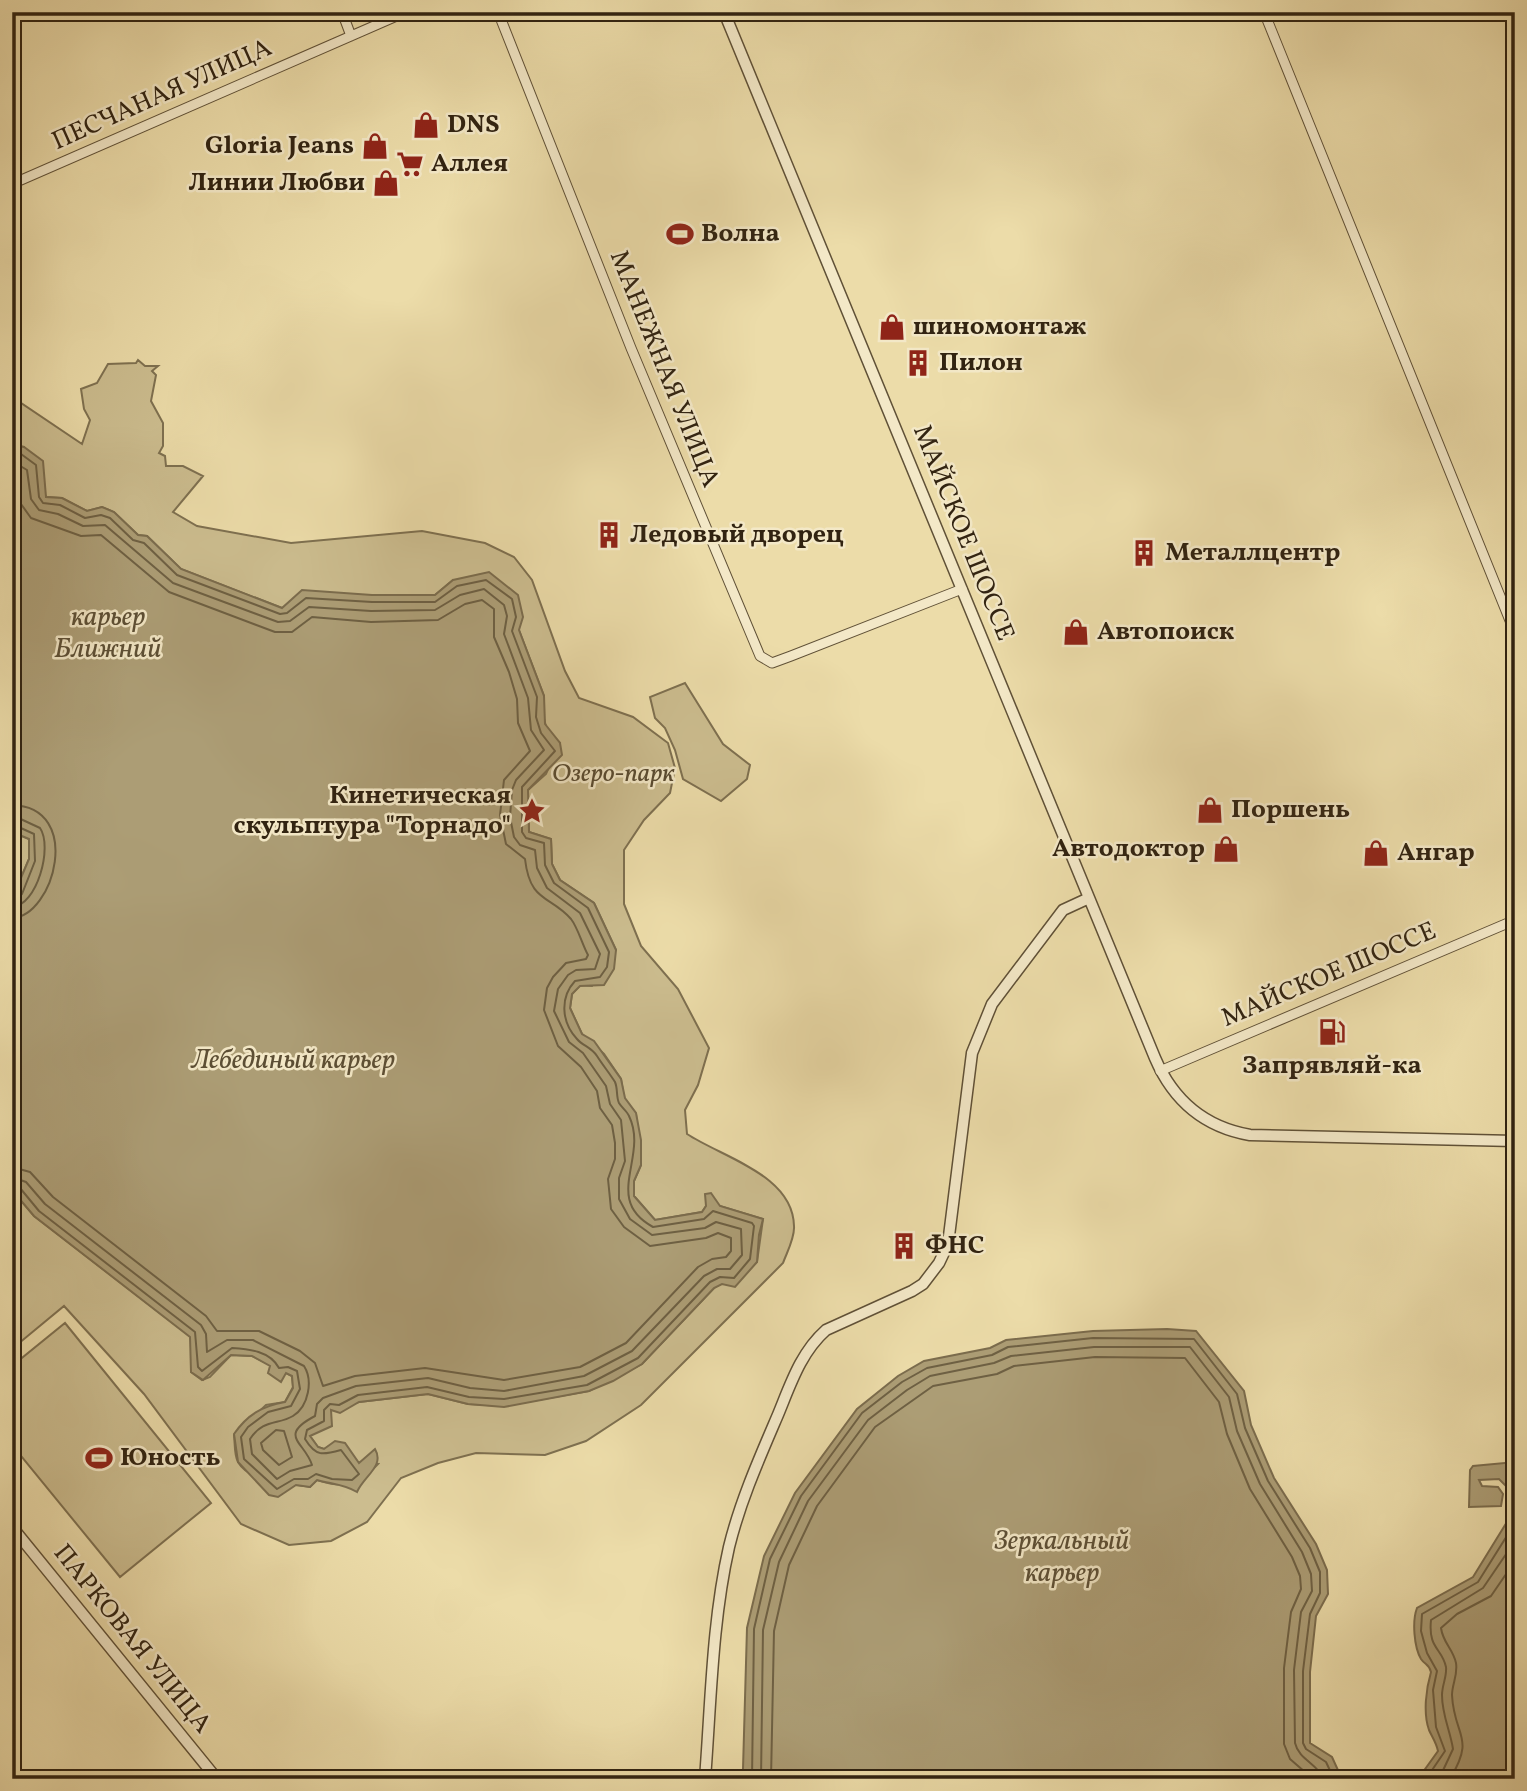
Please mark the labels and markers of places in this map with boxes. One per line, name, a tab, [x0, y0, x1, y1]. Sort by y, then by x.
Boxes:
place label: DNS	[447, 107, 500, 143]
shop icon: DNS	[411, 110, 441, 140]
place label: Gloria Jeans	[205, 128, 354, 164]
shop icon: Gloria Jeans	[360, 131, 390, 161]
place label: Аллея	[431, 146, 508, 182]
supermarket icon: Аллея	[395, 149, 425, 179]
place label: Линии Любви	[188, 165, 365, 201]
shop icon: Линии Любви	[371, 168, 401, 198]
place label: Волна	[701, 216, 780, 252]
sports icon: Волна	[665, 219, 695, 249]
place label: шиномонтаж	[913, 309, 1087, 345]
shop icon: шиномонтаж	[877, 312, 907, 342]
place label: Пилон	[939, 345, 1023, 381]
building icon: Пилон	[903, 348, 933, 378]
place label: Ледовый дворец	[630, 517, 844, 553]
building icon: Ледовый дворец	[594, 520, 624, 550]
place label: Металлцентр	[1165, 535, 1340, 571]
building icon: Металлцентр	[1129, 538, 1159, 568]
place label: Автопоиск	[1097, 614, 1235, 650]
shop icon: Автопоиск	[1061, 617, 1091, 647]
place label: Кинетическая скульптура "Торнадо"	[234, 778, 511, 844]
place label: Поршень	[1231, 792, 1350, 828]
shop icon: Поршень	[1195, 795, 1225, 825]
place icon: Кинетическая скульптура "Торнадо"	[517, 796, 547, 826]
place label: Автодоктор	[1052, 831, 1205, 867]
shop icon: Автодоктор	[1211, 834, 1241, 864]
place label: Ангар	[1397, 835, 1475, 871]
shop icon: Ангар	[1361, 838, 1391, 868]
fuel station icon: Запрявляй-ка	[1317, 1017, 1347, 1047]
place label: Запрявляй-ка	[1242, 1048, 1422, 1084]
place label: ФНС	[925, 1228, 984, 1264]
building icon: ФНС	[889, 1231, 919, 1261]
place label: Юность	[120, 1440, 221, 1476]
sports icon: Юность	[84, 1443, 114, 1473]

